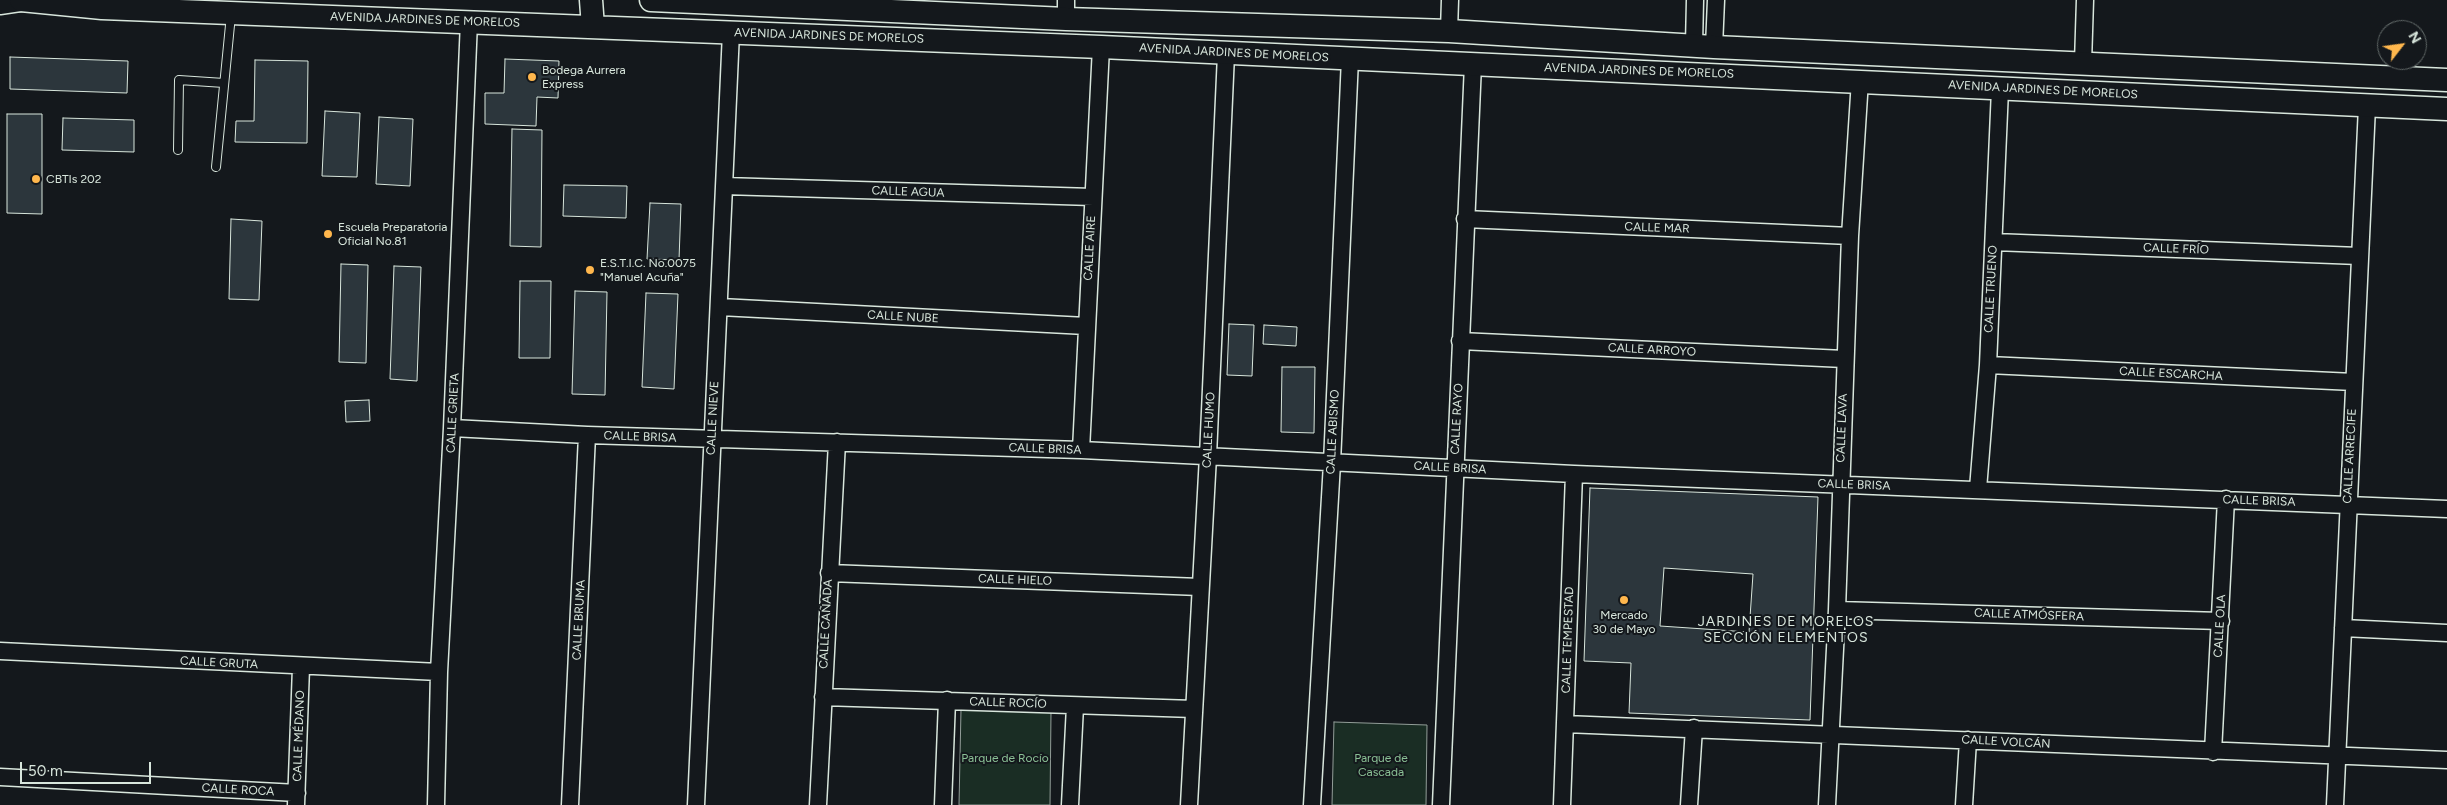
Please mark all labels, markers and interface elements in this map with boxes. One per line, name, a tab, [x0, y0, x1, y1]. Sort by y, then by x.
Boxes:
street label: AVENIDA JARDINES DE MORELOS	[330, 9, 520, 31]
north arrow	[2377, 20, 2427, 70]
street label: AVENIDA JARDINES DE MORELOS	[734, 25, 924, 47]
text: N	[2404, 29, 2425, 47]
street label: AVENIDA JARDINES DE MORELOS	[1139, 41, 1329, 65]
street label: AVENIDA JARDINES DE MORELOS	[1544, 60, 1734, 82]
place label: Bodega Aurrera Express	[542, 63, 626, 91]
marker: Bodega Aurrera Express	[526, 71, 538, 83]
street label: AVENIDA JARDINES DE MORELOS	[1948, 78, 2138, 102]
place label: CBTIs 202	[46, 172, 102, 186]
marker: CBTIs 202	[30, 173, 42, 185]
street label: CALLE AGUA	[871, 184, 945, 200]
street label: CALLE AIRE	[1081, 215, 1099, 281]
place label: Escuela Preparatoria Oficial No.81	[338, 220, 447, 248]
street label: CALLE MAR	[1624, 220, 1690, 236]
marker: Escuela Preparatoria Oficial No.81	[322, 228, 334, 240]
street label: CALLE FRÍO	[2143, 241, 2209, 257]
street label: CALLE TRUENO	[1982, 245, 2000, 333]
place label: E.S.T.I.C. No.0075 "Manuel Acuña"	[600, 256, 696, 284]
marker: E.S.T.I.C. No.0075 "Manuel Acuña"	[584, 264, 596, 276]
street label: CALLE NUBE	[867, 308, 939, 326]
street label: CALLE ARROYO	[1608, 341, 1696, 359]
street label: CALLE ESCARCHA	[2119, 364, 2223, 384]
street label: CALLE GRIETA	[444, 373, 462, 453]
street label: CALLE NIEVE	[704, 380, 722, 456]
street label: CALLE RAYO	[1448, 383, 1466, 455]
street label: CALLE ABISMO	[1324, 389, 1342, 475]
street label: CALLE HUMO	[1200, 392, 1218, 468]
street label: CALLE LAVA	[1834, 393, 1850, 463]
street label: CALLE ARRECIFE	[2340, 408, 2360, 504]
street label: CALLE BRISA	[603, 429, 677, 445]
street label: CALLE BRISA	[1008, 441, 1082, 457]
street label: CALLE BRISA	[1413, 459, 1487, 477]
street label: CALLE BRISA	[1817, 477, 1891, 493]
street label: CALLE BRISA	[2222, 493, 2296, 509]
street label: CALLE HIELO	[978, 572, 1052, 588]
street label: CALLE BRUMA	[570, 579, 588, 661]
street label: CALLE CAÑADA	[816, 579, 836, 669]
street label: CALLE TEMPESTAD	[1559, 586, 1577, 694]
marker: Mercado 30 de Mayo	[1618, 594, 1630, 606]
street label: CALLE OLA	[2211, 594, 2229, 658]
street label: CALLE ATMÓSFERA	[1974, 606, 2084, 624]
place label: Mercado 30 de Mayo	[1592, 608, 1656, 636]
district label: JARDINES DE MORELOS SECCIÓN ELEMENTOS	[1695, 614, 1877, 646]
street label: CALLE GRUTA	[180, 654, 258, 672]
street label: CALLE MÉDANO	[290, 690, 308, 782]
street label: CALLE ROCÍO	[969, 694, 1047, 712]
street label: CALLE VOLCÁN	[1961, 732, 2051, 752]
park label: Parque de Rocío	[961, 751, 1049, 765]
park label: Parque de Cascada	[1354, 751, 1408, 779]
scale bar	[22, 752, 154, 784]
text: 50 m	[28, 762, 63, 780]
street label: CALLE ROCA	[201, 781, 275, 799]

